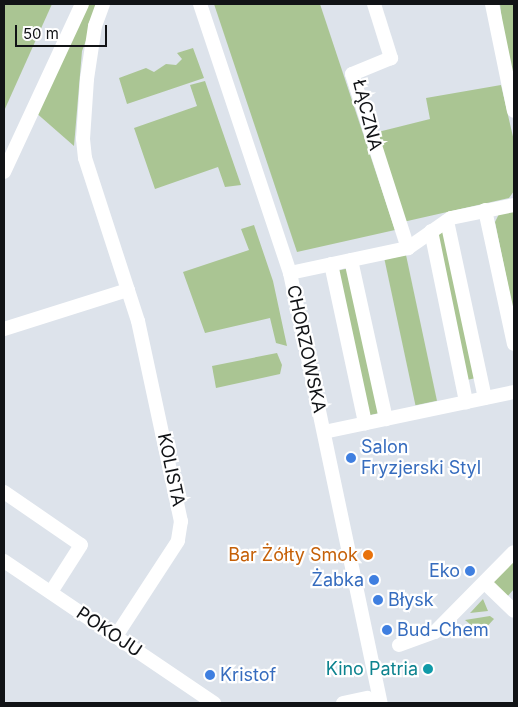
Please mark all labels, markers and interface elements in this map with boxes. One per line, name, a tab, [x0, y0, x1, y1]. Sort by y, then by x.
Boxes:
scale bar	[18, 15, 110, 47]
text: 50 m	[23, 24, 59, 43]
street label: ŁĄCZNA	[348, 77, 386, 153]
street label: CHORZOWSKA	[282, 283, 330, 415]
street label: KOLISTA	[153, 431, 189, 509]
place label: Salon Fryzjerski Styl	[361, 437, 481, 479]
marker: Salon Fryzjerski Styl	[345, 452, 357, 464]
place label: Bar Żółty Smok	[228, 544, 358, 566]
marker: Bar Żółty Smok	[362, 549, 374, 561]
place label: Eko	[429, 560, 460, 582]
marker: Eko	[464, 565, 476, 577]
place label: Żabka	[312, 569, 364, 591]
marker: Żabka	[368, 574, 380, 586]
place label: Błysk	[388, 589, 434, 611]
marker: Błysk	[372, 594, 384, 606]
street label: POKOJU	[72, 602, 146, 662]
place label: Bud-Chem	[397, 619, 489, 641]
marker: Bud-Chem	[381, 624, 393, 636]
place label: Kino Patria	[326, 658, 418, 680]
marker: Kino Patria	[422, 663, 434, 675]
place label: Kristof	[220, 664, 276, 686]
marker: Kristof	[204, 669, 216, 681]

